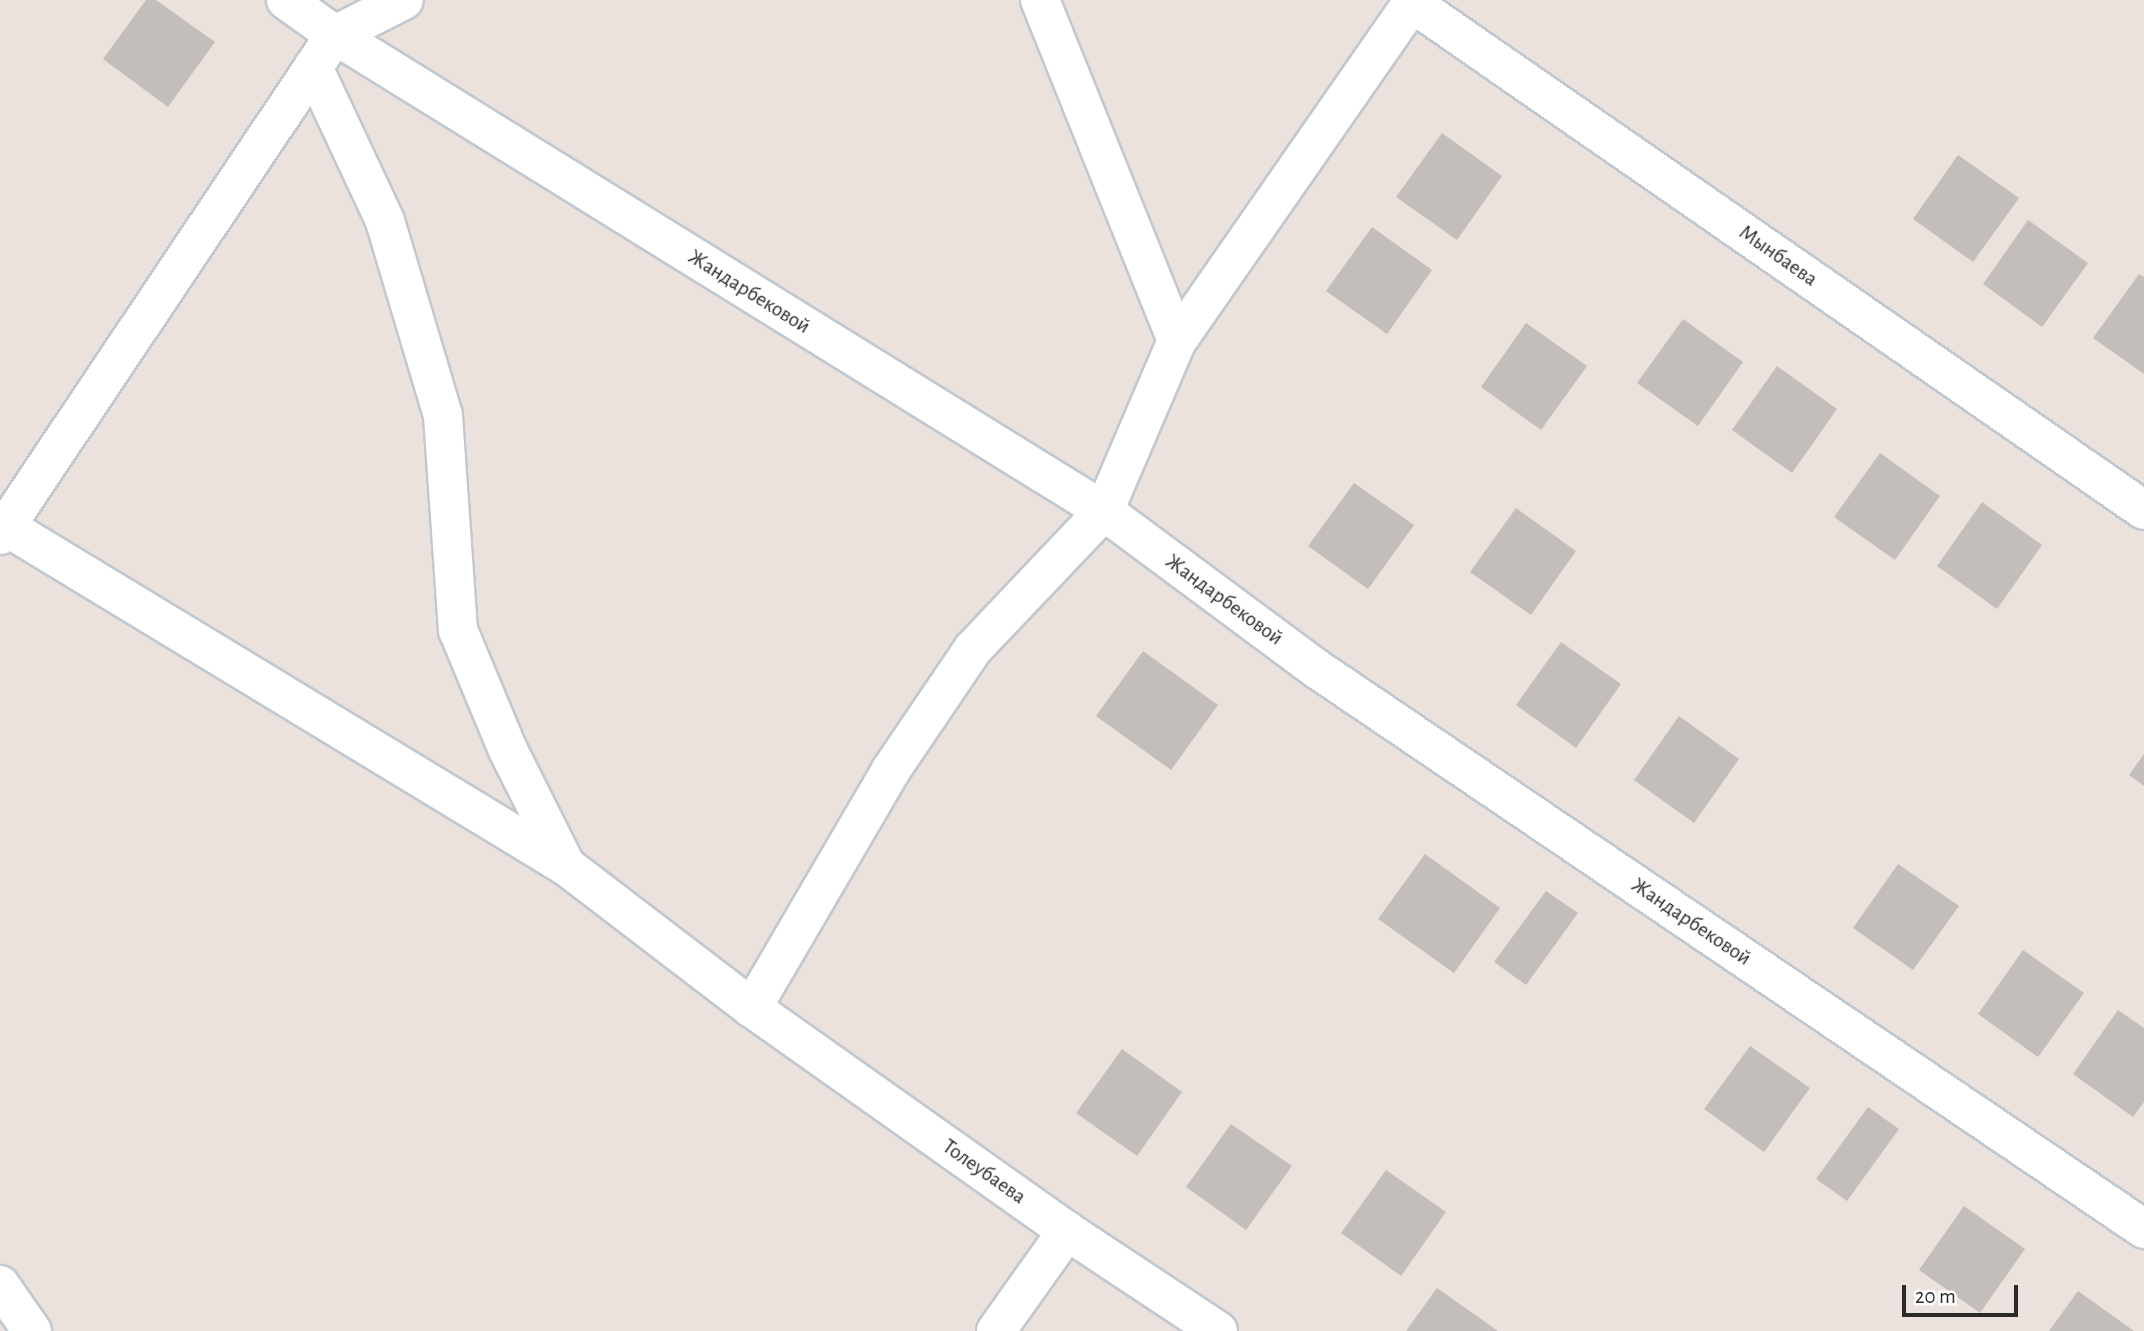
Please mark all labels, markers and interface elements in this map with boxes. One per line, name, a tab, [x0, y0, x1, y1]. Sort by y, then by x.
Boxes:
street label: Мынбаева	[1734, 220, 1822, 292]
street label: Жандарбековой	[683, 245, 815, 339]
street label: Жандарбековой	[1160, 549, 1288, 651]
street label: Жандарбековой	[1626, 873, 1756, 971]
street label: Толеубаева	[937, 1134, 1031, 1210]
scale bar	[1906, 1272, 2022, 1316]
text: 20 m	[1915, 1286, 1956, 1307]

